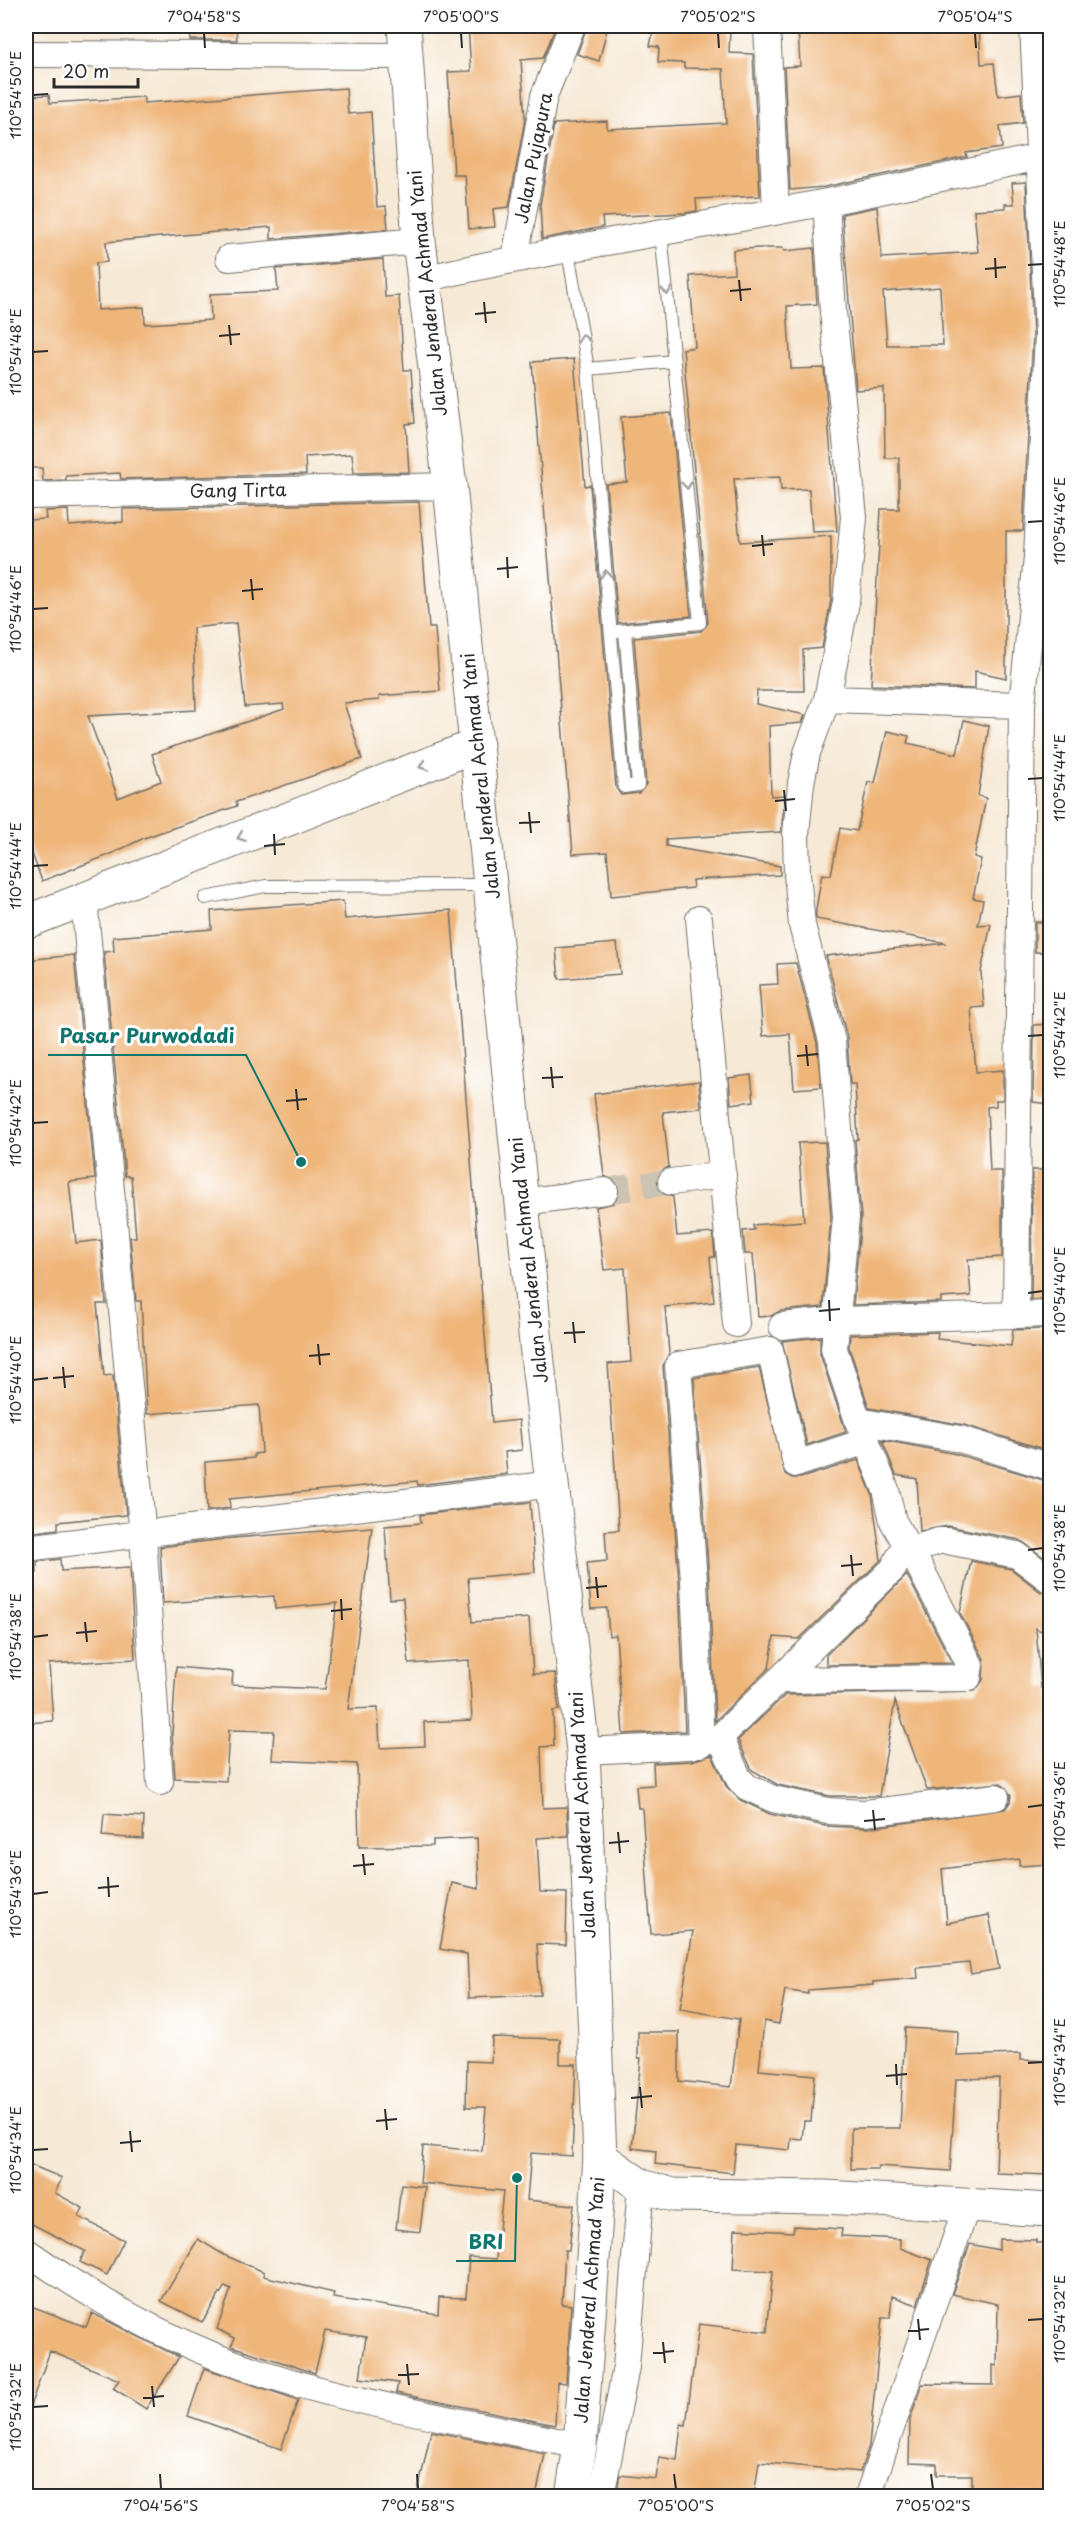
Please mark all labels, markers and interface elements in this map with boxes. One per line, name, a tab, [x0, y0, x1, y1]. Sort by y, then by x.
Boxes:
text: 7°04'58"S	[167, 4, 241, 27]
text: 7°05'00"S	[423, 4, 499, 27]
text: 7°05'02"S	[680, 4, 756, 27]
text: 7°05'04"S	[937, 4, 1013, 27]
text: 110°54'50"E	[3, 51, 26, 139]
scale bar	[54, 51, 138, 89]
text: 20 m	[63, 57, 109, 84]
street label: Jalan Pujapura	[507, 90, 558, 226]
street label: Jalan Jenderal Achmad Yani	[400, 169, 453, 418]
text: 110°54'48"E	[1047, 220, 1070, 308]
one-way arrow	[660, 287, 673, 296]
text: 110°54'48"E	[3, 308, 26, 396]
one-way arrow	[577, 333, 590, 343]
street label: Gang Tirta	[189, 475, 287, 504]
text: 110°54'46"E	[1047, 477, 1070, 565]
one-way arrow	[680, 481, 693, 490]
text: 110°54'46"E	[3, 565, 26, 653]
one-way arrow	[600, 569, 613, 578]
street label: Jalan Jenderal Achmad Yani	[453, 652, 506, 901]
text: 110°54'44"E	[1047, 734, 1070, 822]
one-way arrow	[418, 759, 429, 771]
text: 110°54'44"E	[3, 822, 26, 910]
one-way arrow	[237, 830, 247, 843]
text: 110°54'42"E	[1047, 991, 1070, 1079]
callout: Pasar Purwodadi	[48, 1017, 246, 1055]
text: Pasar Purwodadi	[60, 1020, 235, 1050]
text: 110°54'42"E	[3, 1079, 26, 1167]
street label: Jalan Jenderal Achmad Yani	[501, 1136, 554, 1385]
text: 110°54'40"E	[1047, 1247, 1070, 1335]
text: 110°54'40"E	[3, 1336, 26, 1424]
text: 110°54'38"E	[1047, 1504, 1070, 1592]
text: 110°54'38"E	[3, 1593, 26, 1681]
street label: Jalan Jenderal Achmad Yani	[562, 1691, 601, 1939]
text: 110°54'36"E	[1047, 1761, 1070, 1849]
text: 110°54'36"E	[3, 1850, 26, 1938]
text: 110°54'34"E	[1047, 2018, 1070, 2106]
text: 110°54'34"E	[3, 2106, 26, 2194]
street label: Jalan Jenderal Achmad Yani	[566, 2176, 611, 2424]
callout: BRI	[456, 2223, 515, 2261]
text: BRI	[469, 2226, 503, 2256]
text: 110°54'32"E	[1047, 2275, 1070, 2363]
text: 110°54'32"E	[3, 2363, 26, 2451]
text: 7°04'56"S	[124, 2493, 198, 2516]
text: 7°04'58"S	[381, 2493, 455, 2516]
text: 7°05'00"S	[638, 2493, 714, 2516]
text: 7°05'02"S	[895, 2493, 971, 2516]

